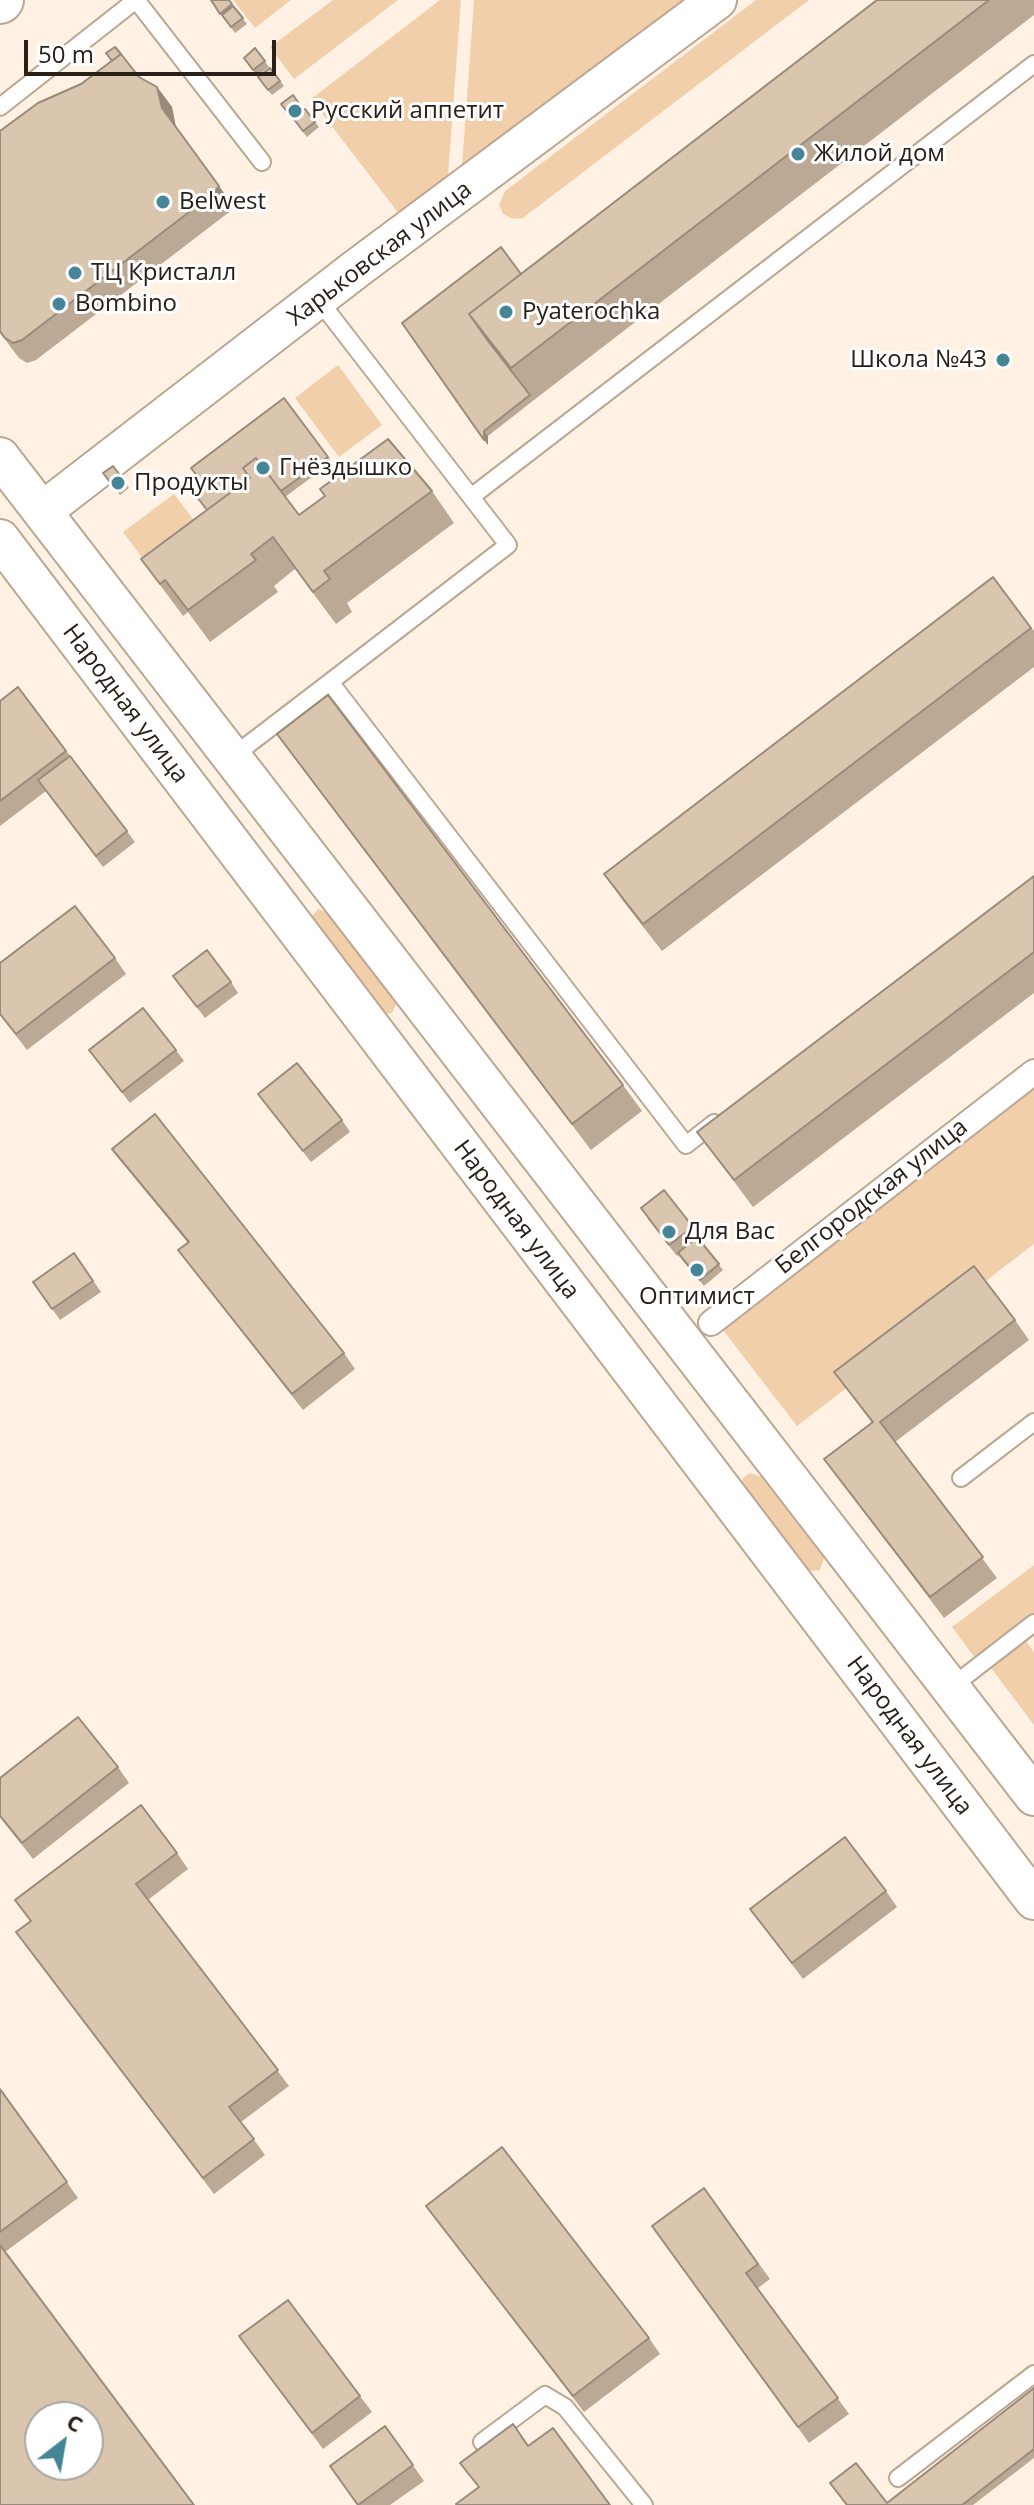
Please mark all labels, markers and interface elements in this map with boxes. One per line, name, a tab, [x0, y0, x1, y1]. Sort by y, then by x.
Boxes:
scale bar	[28, 24, 280, 74]
text: 50 m	[38, 37, 94, 70]
place label: Русский аппетит	[311, 97, 504, 125]
marker: Русский аппетит	[286, 102, 304, 120]
place label: Жилой дом	[814, 140, 945, 168]
marker: Жилой дом	[789, 145, 807, 163]
street label: Харьковская улица	[282, 175, 478, 333]
place label: Belwest	[179, 188, 266, 216]
marker: Belwest	[154, 193, 172, 211]
place label: ТЦ Кристалл	[91, 259, 236, 287]
marker: ТЦ Кристалл	[66, 264, 84, 282]
place label: Bombino	[75, 290, 177, 318]
marker: Bombino	[50, 295, 68, 313]
place label: Pyaterochka	[522, 298, 660, 326]
marker: Pyaterochka	[497, 303, 515, 321]
place label: Школа №43	[850, 346, 987, 374]
marker: Школа №43	[994, 351, 1012, 369]
place label: Гнёздышко	[279, 454, 412, 482]
marker: Гнёздышко	[254, 459, 272, 477]
place label: Продукты	[134, 469, 249, 497]
marker: Продукты	[109, 474, 127, 492]
street label: Народная улица	[56, 619, 194, 789]
street label: Белгородская улица	[770, 1113, 974, 1281]
street label: Народная улица	[447, 1135, 585, 1305]
place label: Для Вас	[685, 1218, 775, 1246]
marker: Для Вас	[660, 1223, 678, 1241]
marker: Оптимист	[688, 1261, 706, 1279]
place label: Оптимист	[639, 1283, 755, 1311]
street label: Народная улица	[840, 1651, 978, 1821]
north arrow	[24, 2401, 104, 2481]
text: С	[62, 2406, 89, 2439]

